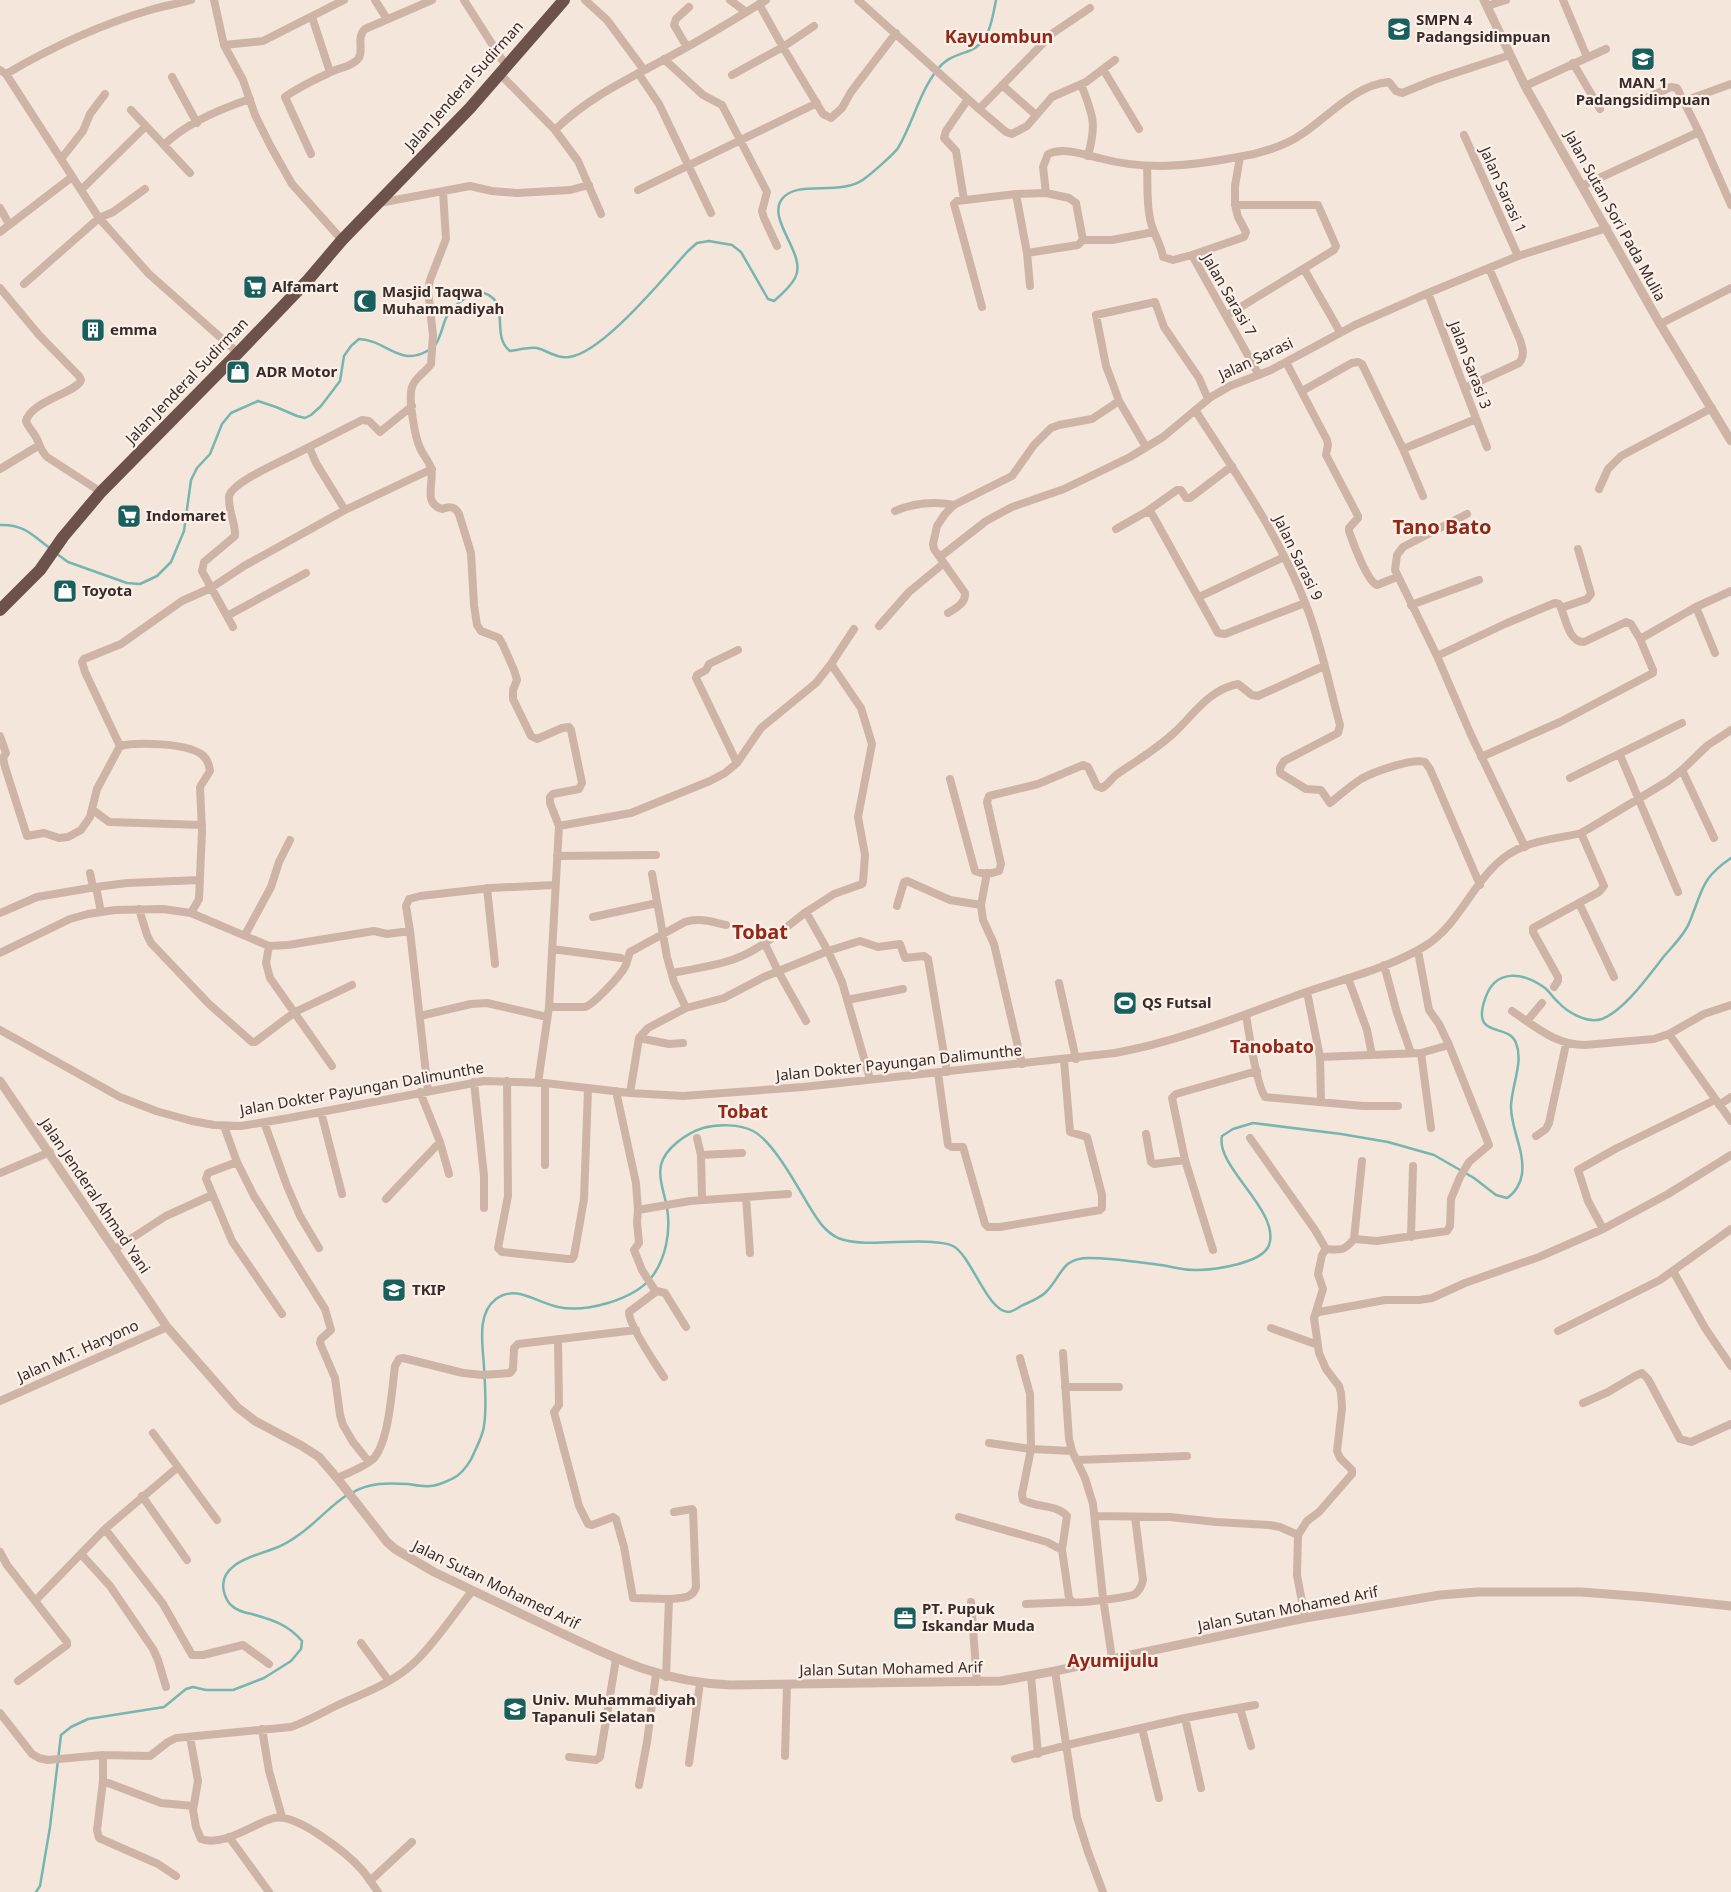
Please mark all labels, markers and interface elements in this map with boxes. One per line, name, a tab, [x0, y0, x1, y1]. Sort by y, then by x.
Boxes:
place label: SMPN 4 Padangsidimpuan	[1416, 9, 1551, 46]
street label: Jalan Jenderal Sudirman	[398, 16, 527, 156]
school or university icon: SMPN 4 Padangsidimpuan	[1386, 16, 1412, 42]
district label: Kayuombun	[945, 24, 1053, 48]
school or university icon: MAN 1 Padangsidimpuan	[1630, 46, 1656, 72]
place label: MAN 1 Padangsidimpuan	[1576, 72, 1710, 109]
street label: Jalan Sutan Sori Pada Mulia	[1560, 125, 1671, 304]
street label: Jalan Sarasi 1	[1475, 141, 1532, 236]
street label: Jalan Sarasi 7	[1197, 248, 1262, 340]
supermarket icon: Alfamart	[242, 274, 268, 300]
place label: Alfamart	[272, 276, 339, 296]
place label: Masjid Taqwa Muhammadiyah	[382, 281, 504, 318]
mosque icon: Masjid Taqwa Muhammadiyah	[352, 288, 378, 314]
street label: Jalan Jenderal Sudirman	[119, 313, 252, 449]
street label: Jalan Sarasi 3	[1444, 316, 1497, 411]
building icon: emma	[80, 317, 106, 343]
place label: emma	[110, 319, 157, 339]
street label: Jalan Sarasi	[1213, 332, 1296, 385]
shop icon: ADR Motor	[225, 359, 251, 385]
place label: ADR Motor	[256, 361, 338, 381]
supermarket icon: Indomaret	[116, 503, 142, 529]
place label: Indomaret	[146, 505, 226, 525]
street label: Jalan Sarasi 9	[1269, 510, 1328, 604]
district label: Tano Bato	[1392, 513, 1492, 540]
shop icon: Toyota	[52, 578, 78, 604]
place label: Toyota	[82, 580, 132, 600]
district label: Tobat	[732, 918, 788, 945]
sports icon: QS Futsal	[1112, 990, 1138, 1016]
place label: QS Futsal	[1142, 992, 1212, 1012]
district label: Tanobato	[1230, 1034, 1314, 1058]
street label: Jalan Dokter Payungan Dalimunthe	[773, 1039, 1023, 1085]
street label: Jalan Dokter Payungan Dalimunthe	[236, 1057, 485, 1120]
district label: Tobat	[718, 1099, 768, 1123]
street label: Jalan Jenderal Ahmad Yani	[35, 1112, 155, 1277]
school or university icon: TKIP	[381, 1277, 407, 1303]
place label: TKIP	[412, 1279, 446, 1299]
street label: Jalan M.T. Haryono	[12, 1314, 141, 1387]
street label: Jalan Sutan Mohamed Arif	[408, 1534, 584, 1634]
street label: Jalan Sutan Mohamed Arif	[1194, 1581, 1380, 1636]
place label: PT. Pupuk Iskandar Muda	[922, 1598, 1035, 1635]
office icon: PT. Pupuk Iskandar Muda	[892, 1605, 918, 1631]
district label: Ayumijulu	[1067, 1648, 1159, 1672]
street label: Jalan Sutan Mohamed Arif	[797, 1656, 984, 1680]
place label: Univ. Muhammadiyah Tapanuli Selatan	[532, 1689, 696, 1726]
school or university icon: Univ. Muhammadiyah Tapanuli Selatan	[502, 1696, 528, 1722]

